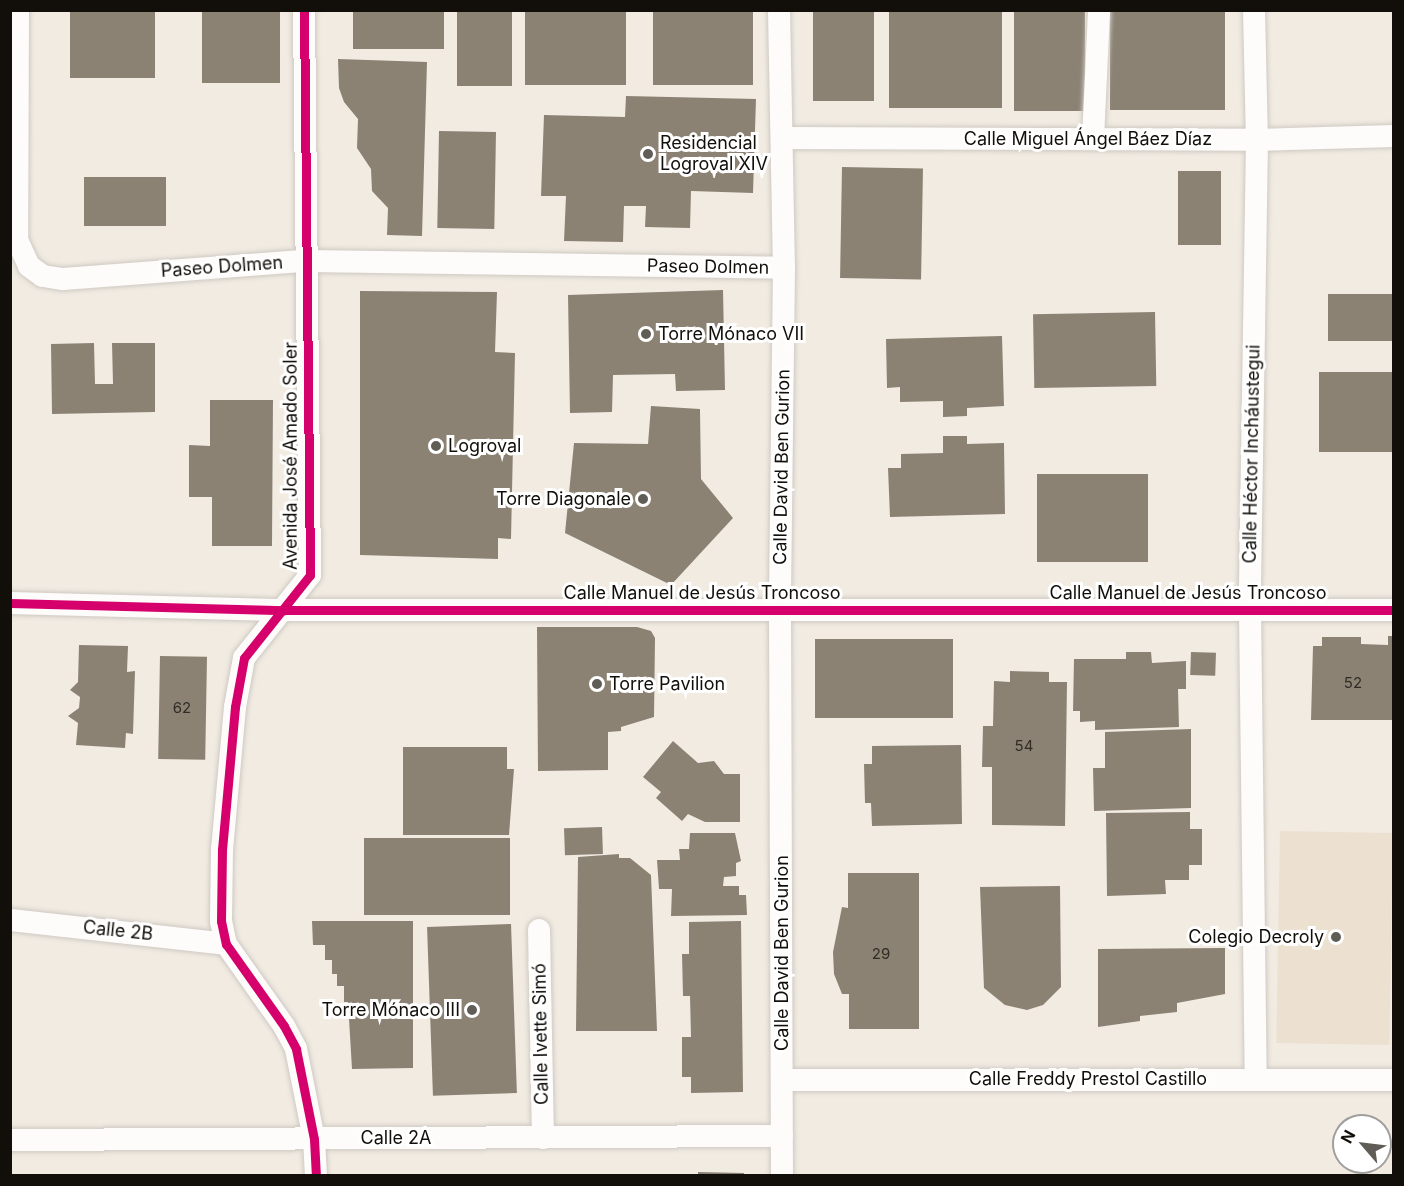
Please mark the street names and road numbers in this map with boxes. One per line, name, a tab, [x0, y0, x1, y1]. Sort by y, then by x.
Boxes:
street label: Calle Miguel Ángel Báez Díaz	[964, 128, 1212, 150]
street label: Paseo Dolmen	[160, 252, 284, 282]
street label: Paseo Dolmen	[647, 255, 769, 279]
street label: Avenida José Amado Soler	[280, 342, 302, 570]
street label: Calle Héctor Incháustegui	[1239, 344, 1265, 564]
street label: Calle David Ben Gurion	[769, 369, 795, 565]
street label: Calle Manuel de Jesús Troncoso	[563, 582, 841, 604]
street label: Calle Manuel de Jesús Troncoso	[1049, 582, 1327, 604]
street label: Calle David Ben Gurion	[771, 855, 793, 1051]
street label: Calle 2B	[82, 917, 154, 945]
street label: Calle Ivette Simó	[529, 963, 553, 1105]
street label: Calle Freddy Prestol Castillo	[969, 1068, 1207, 1090]
street label: Calle 2A	[361, 1127, 431, 1149]

